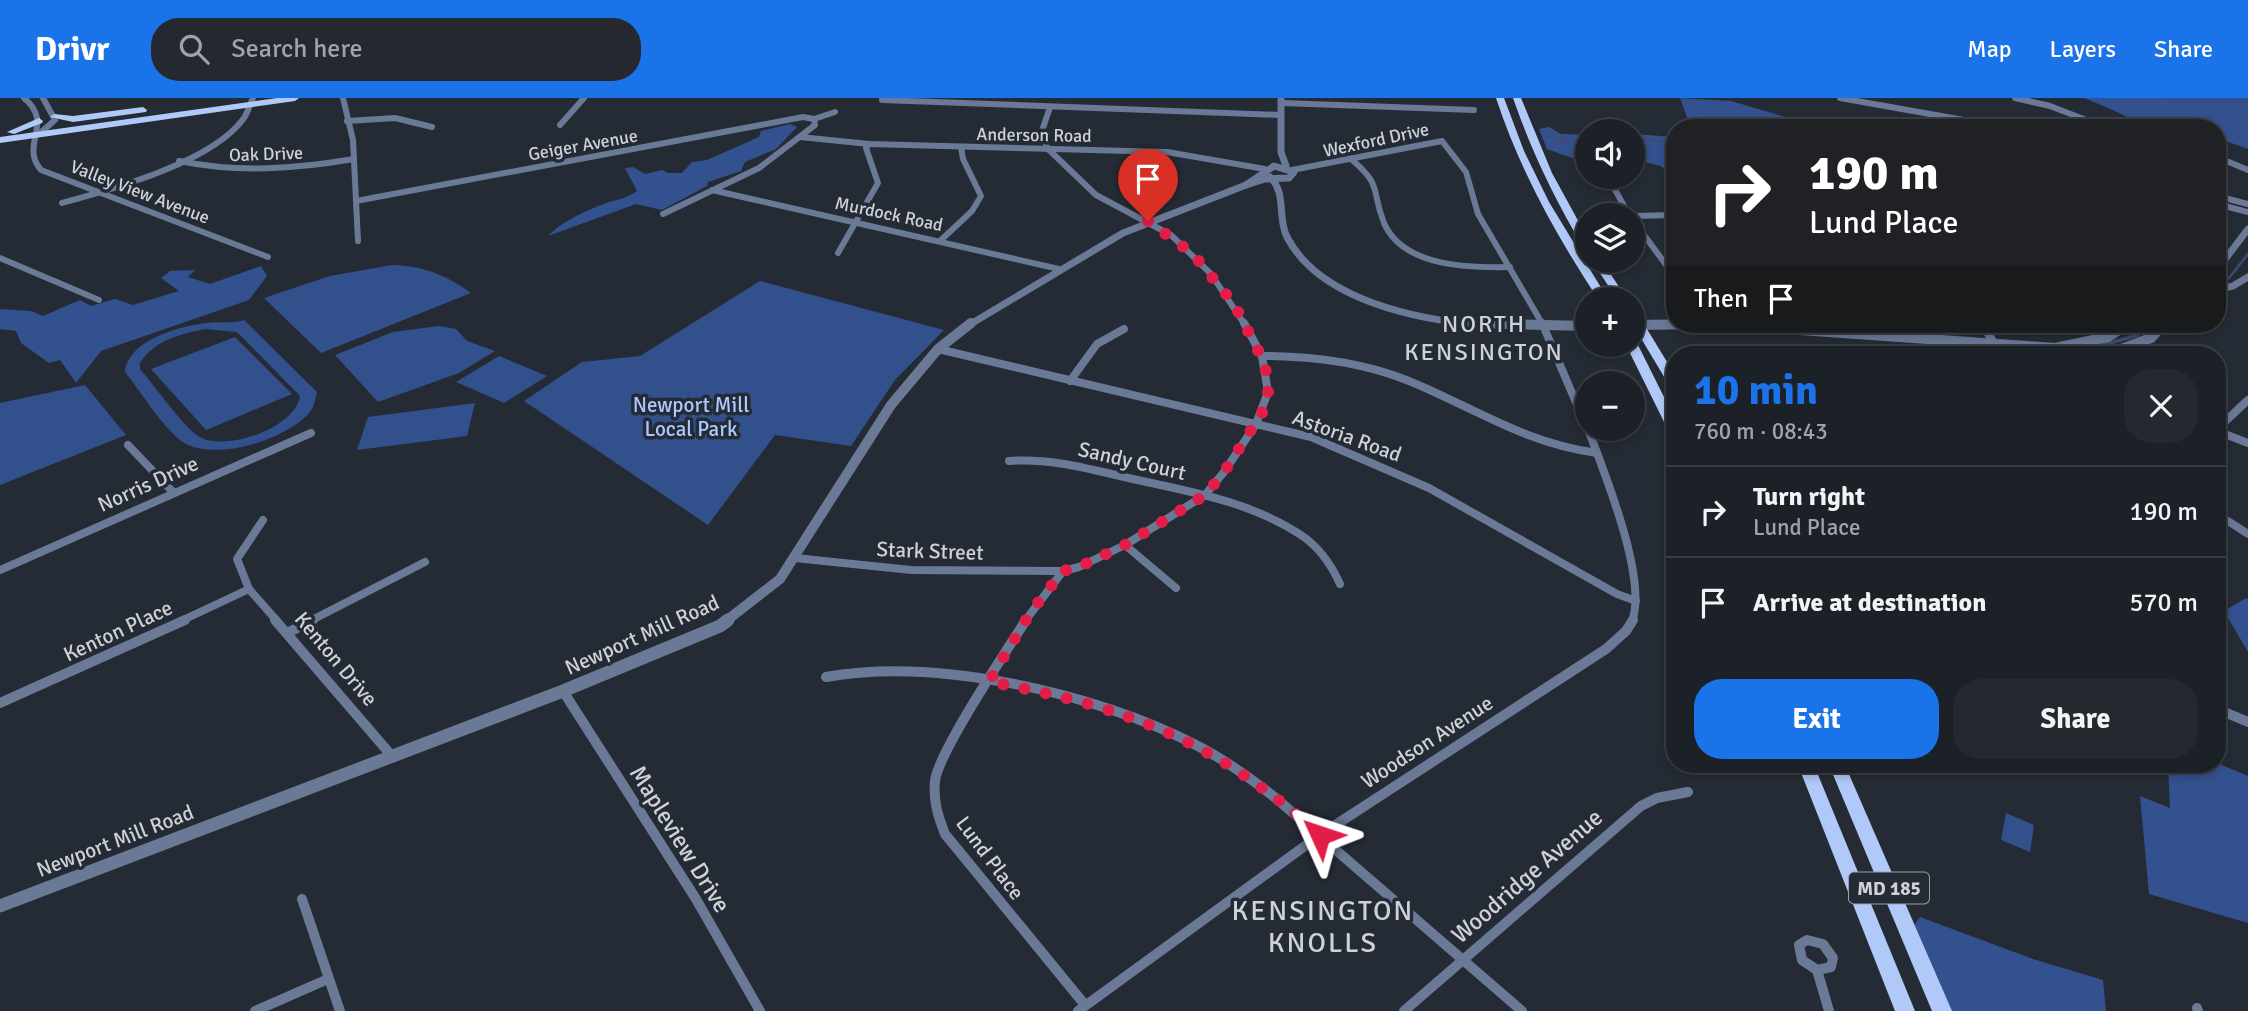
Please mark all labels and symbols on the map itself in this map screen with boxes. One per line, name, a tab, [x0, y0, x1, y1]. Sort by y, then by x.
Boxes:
street label: Wexford Drive	[1321, 118, 1431, 162]
street label: Anderson Road	[976, 123, 1092, 147]
street label: Geiger Avenue	[526, 125, 640, 165]
street label: Oak Drive	[229, 142, 303, 166]
pin	[1118, 149, 1178, 221]
street label: Valley View Avenue	[67, 155, 213, 229]
street label: Murdock Road	[833, 192, 945, 236]
district label: NORTH KENSINGTON	[1404, 309, 1564, 367]
park label: Newport Mill Local Park	[633, 392, 749, 442]
street label: Astoria Road	[1289, 404, 1405, 468]
street label: Sandy Court	[1076, 436, 1188, 486]
street label: Norris Drive	[94, 450, 202, 518]
street label: Stark Street	[876, 536, 984, 566]
street label: Newport Mill Road	[561, 589, 723, 681]
street label: Kenton Place	[59, 594, 177, 668]
street label: Kenton Drive	[289, 606, 383, 712]
street label: Woodson Avenue	[1356, 690, 1498, 794]
street label: Mapleview Drive	[623, 760, 737, 918]
position arrow	[1283, 798, 1357, 872]
street label: Newport Mill Road	[33, 799, 197, 883]
street label: Woodridge Avenue	[1445, 802, 1609, 950]
street label: Lund Place	[950, 811, 1030, 905]
road number: MD 185	[1849, 873, 1929, 904]
district label: KENSINGTON KNOLLS	[1232, 894, 1414, 960]

